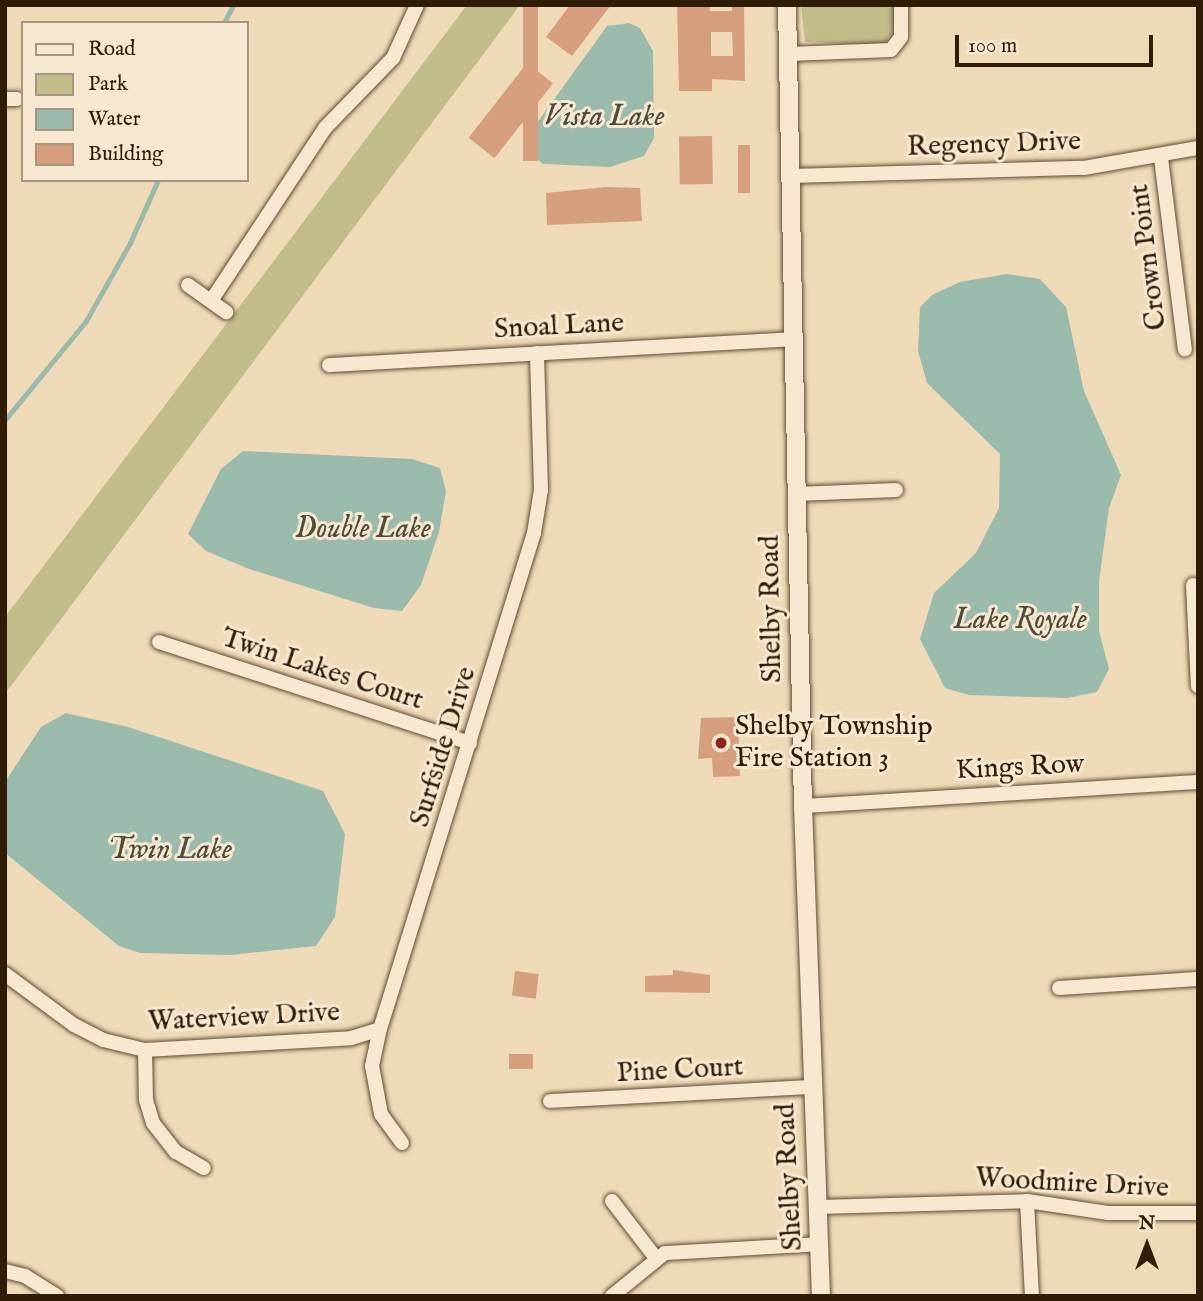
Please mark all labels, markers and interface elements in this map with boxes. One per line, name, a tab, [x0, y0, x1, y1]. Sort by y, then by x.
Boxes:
legend	[21, 21, 248, 182]
scale bar	[958, 21, 1156, 65]
text: 100 m	[968, 33, 1017, 60]
text: Road	[88, 36, 135, 63]
text: Park	[88, 71, 128, 98]
water label: Vista Lake	[544, 99, 664, 135]
text: Water	[88, 106, 140, 133]
street label: Regency Drive	[906, 125, 1082, 165]
text: Building	[88, 141, 163, 168]
street label: Crown Point	[1123, 182, 1175, 332]
street label: Snoal Lane	[493, 307, 625, 347]
water label: Double Lake	[295, 511, 431, 547]
street label: Shelby Road	[754, 535, 790, 683]
water label: Lake Royale	[953, 602, 1087, 638]
street label: Twin Lakes Court	[217, 622, 427, 718]
street label: Surfside Drive	[404, 663, 484, 831]
place label: Shelby Township Fire Station 3	[735, 710, 933, 776]
marker: Shelby Township Fire Station 3	[713, 735, 729, 751]
street label: Kings Row	[955, 748, 1085, 788]
water label: Twin Lake	[108, 832, 232, 868]
street label: Waterview Drive	[147, 996, 341, 1040]
street label: Pine Court	[616, 1051, 744, 1091]
street label: Shelby Road	[769, 1102, 811, 1252]
street label: Woodmire Drive	[974, 1162, 1170, 1206]
north arrow	[1112, 1210, 1182, 1280]
text: N	[1139, 1212, 1155, 1236]

